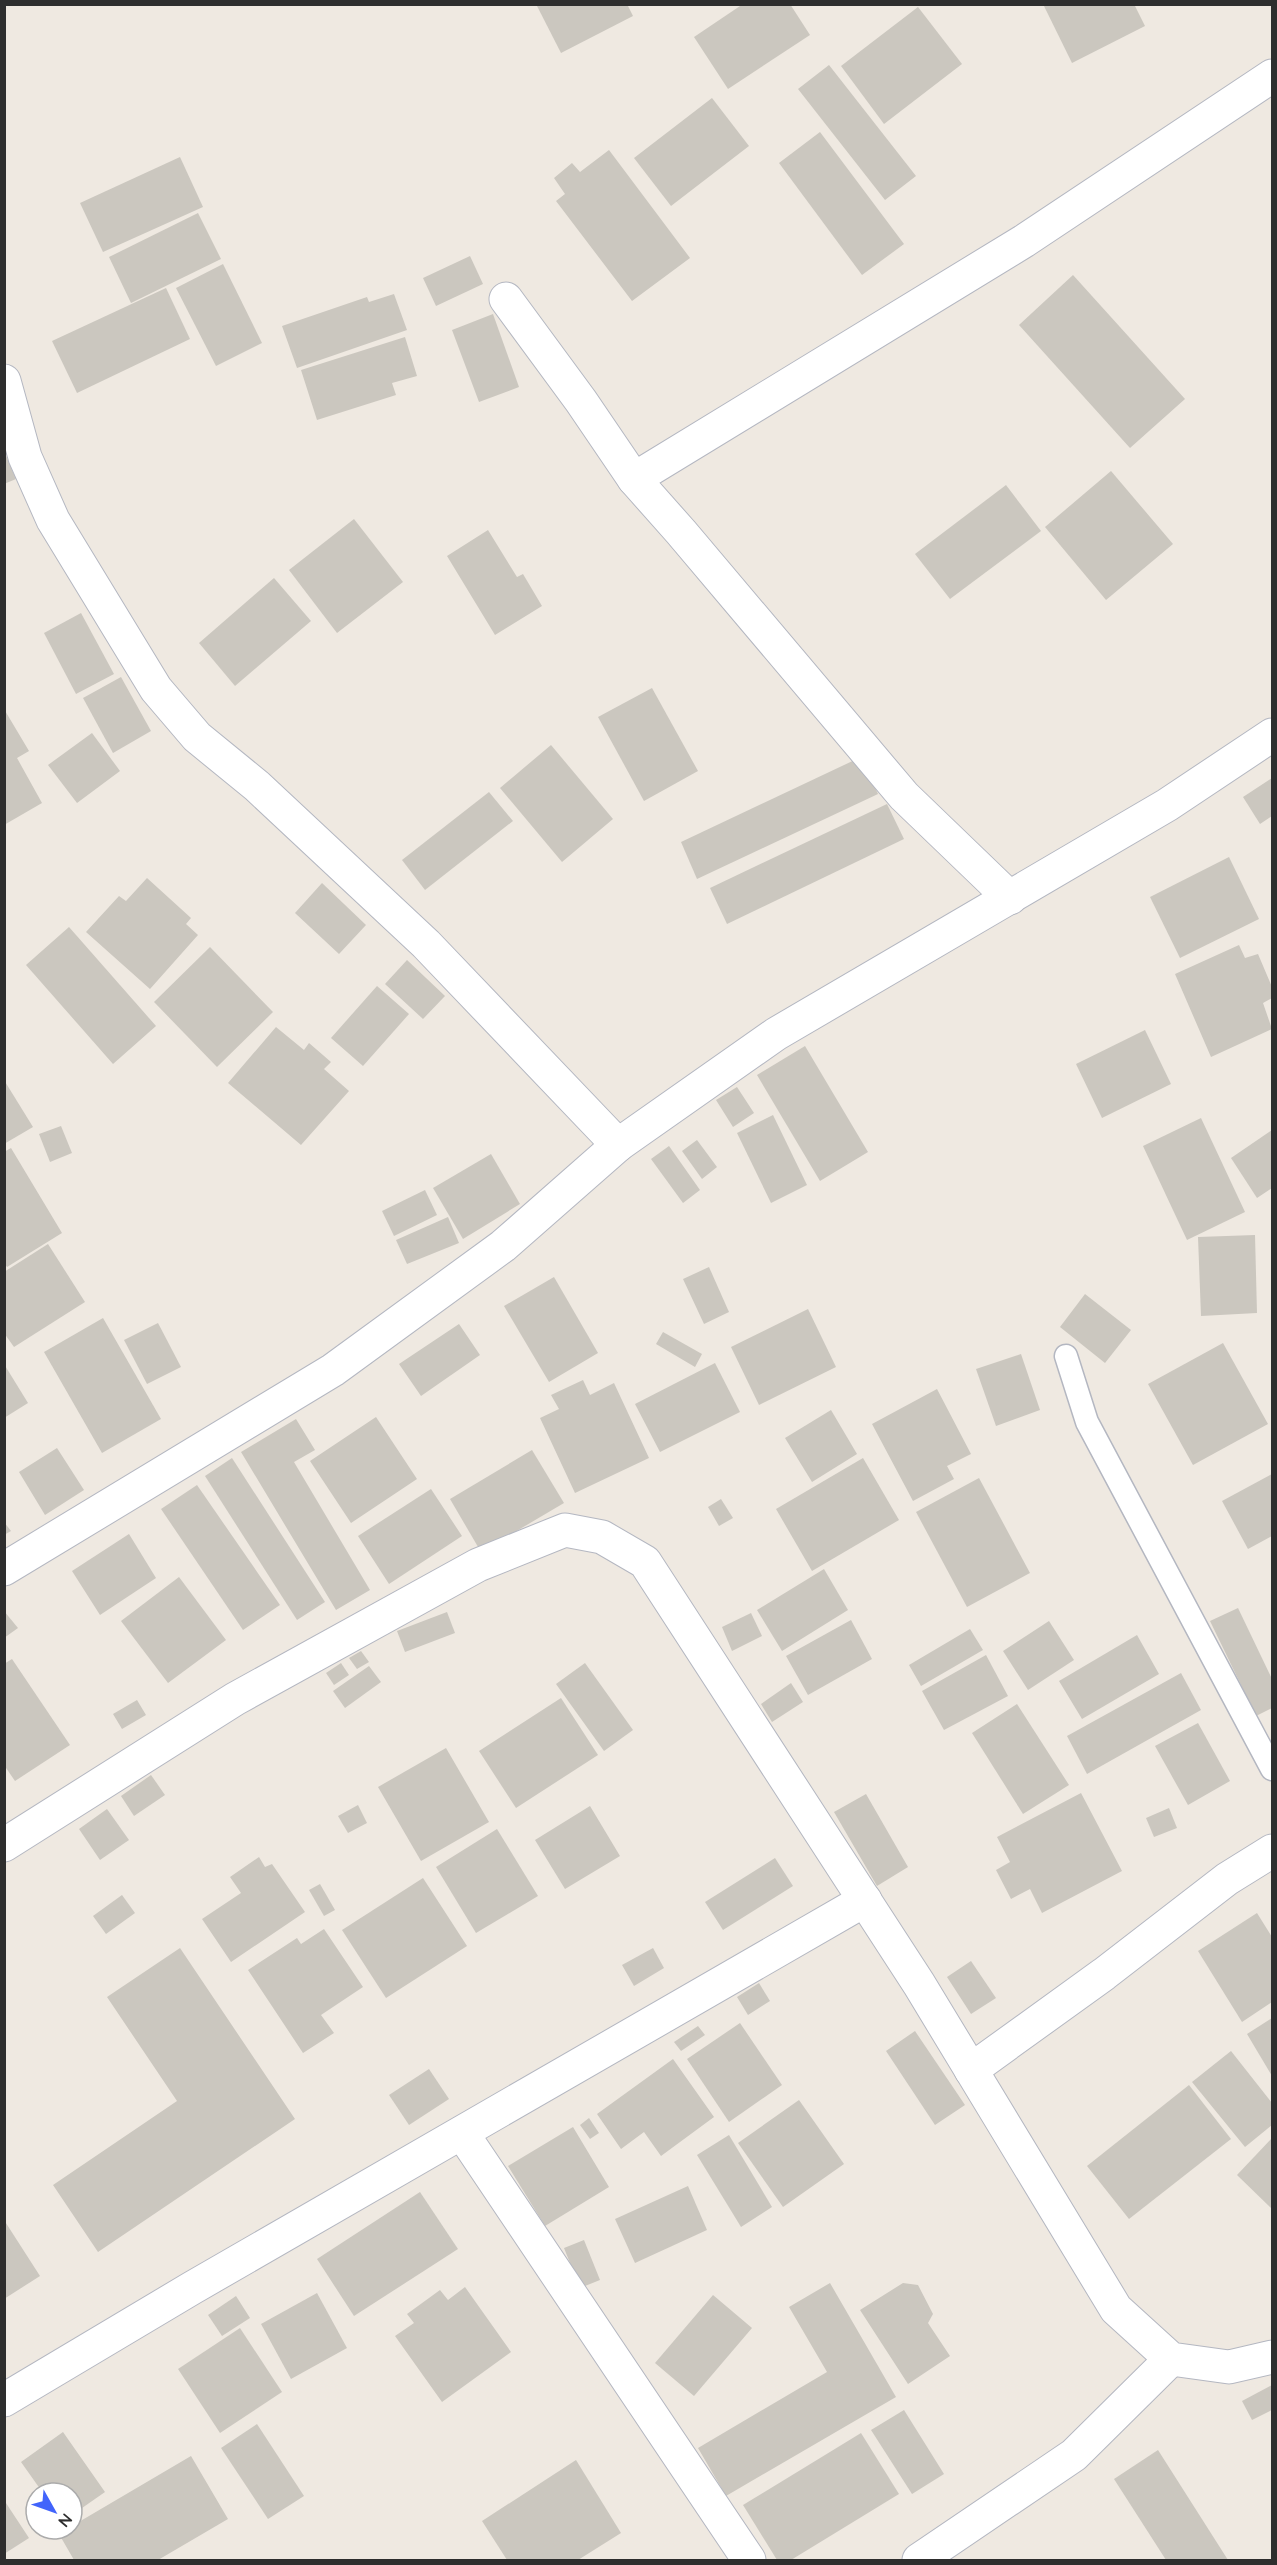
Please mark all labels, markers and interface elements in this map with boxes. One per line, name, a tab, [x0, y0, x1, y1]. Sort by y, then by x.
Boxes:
north arrow	[24, 2481, 84, 2541]
text: N	[54, 2510, 77, 2532]

